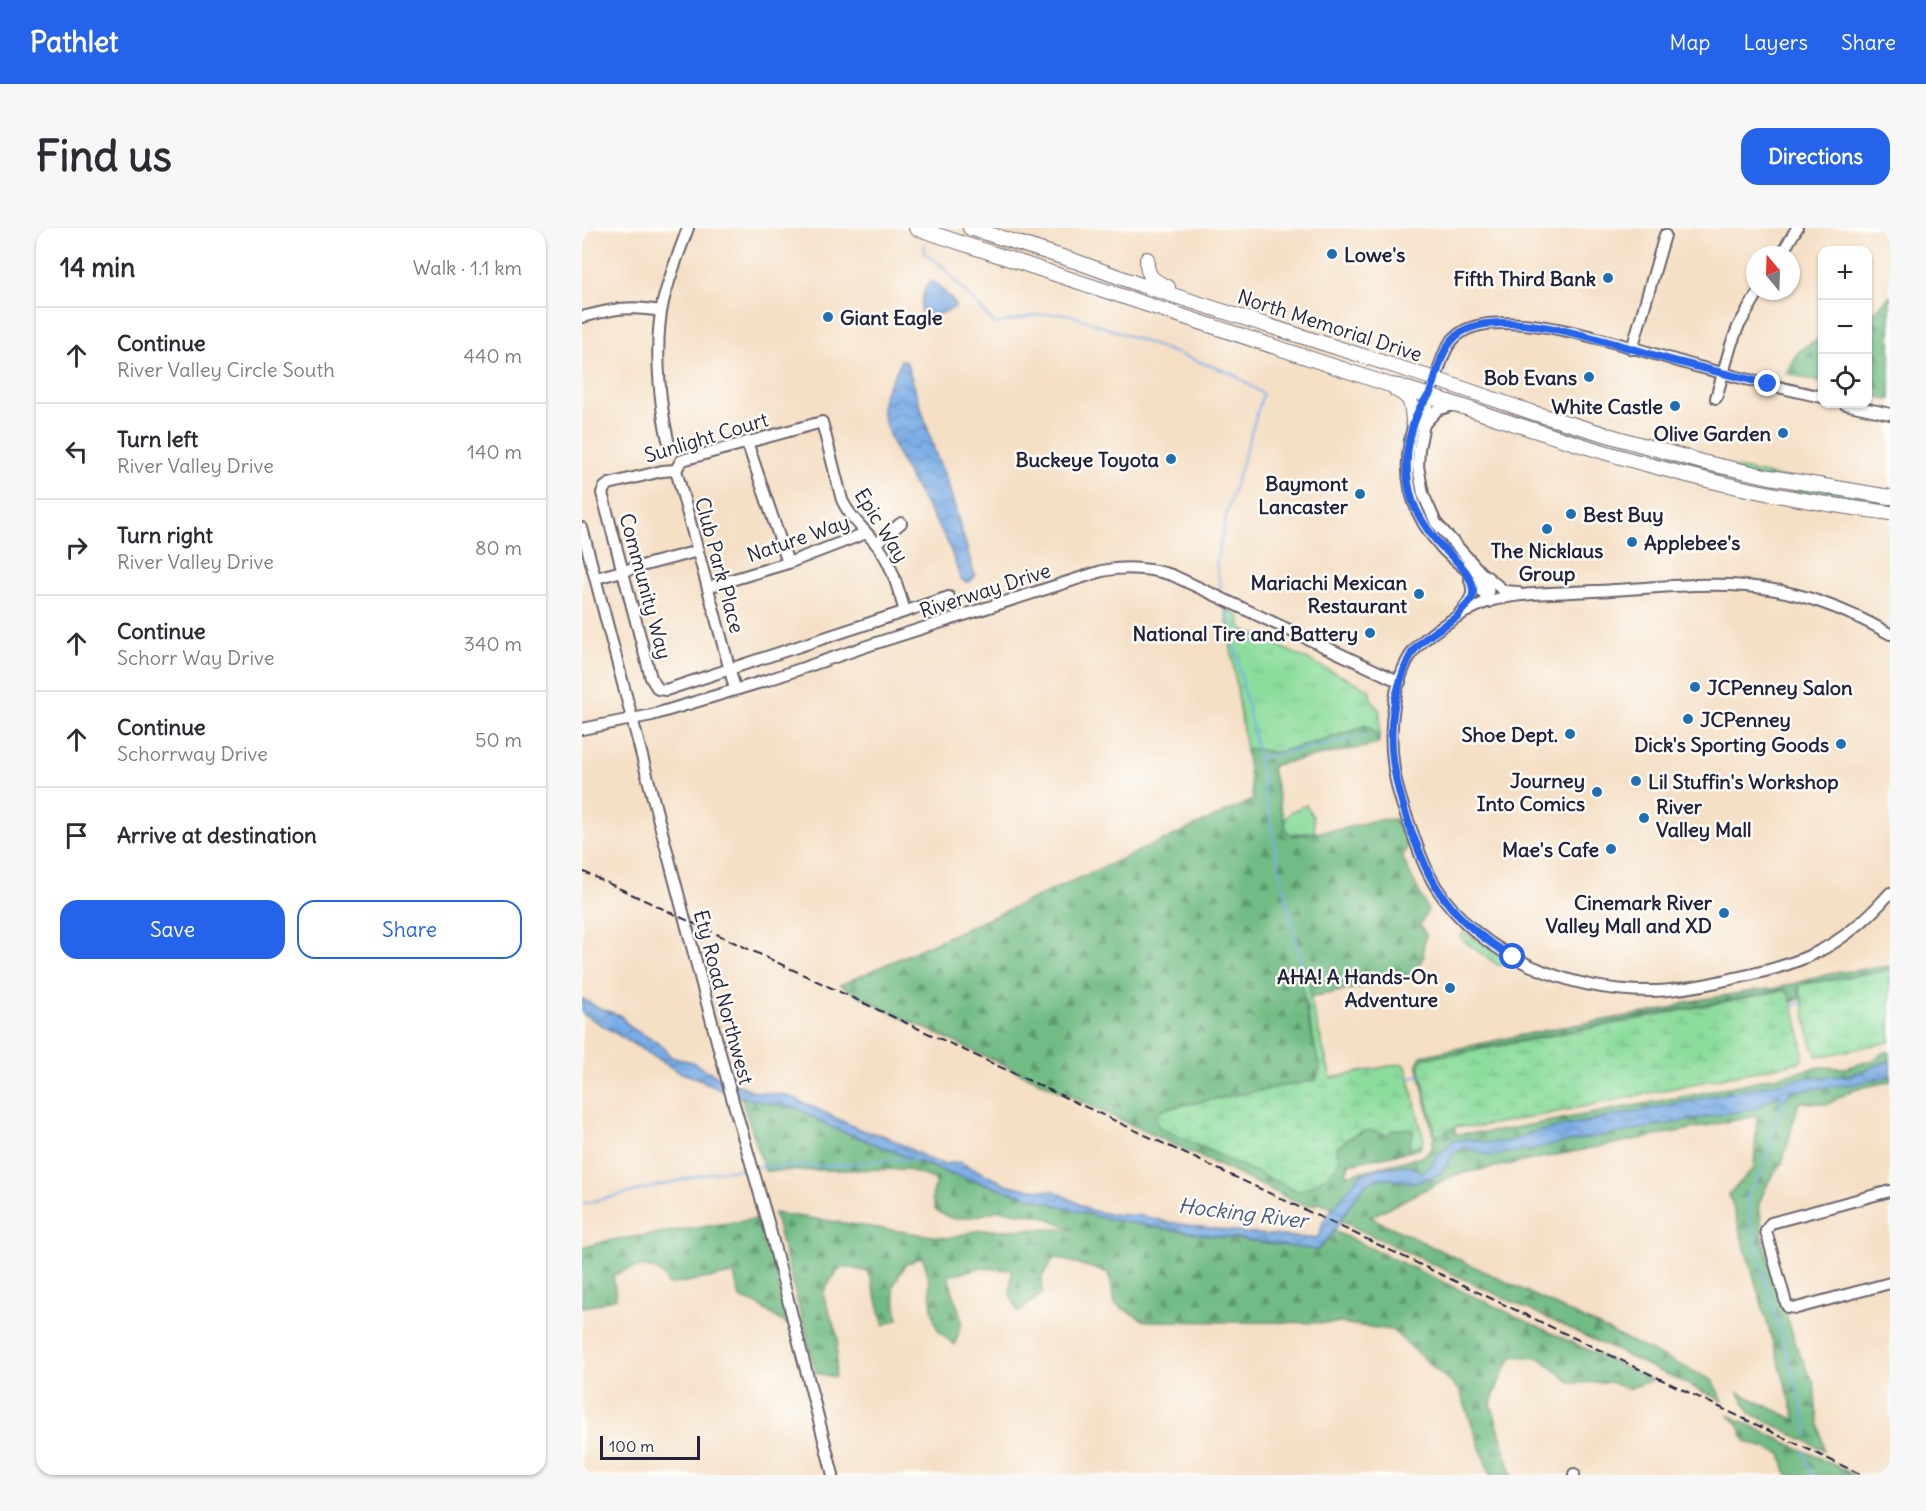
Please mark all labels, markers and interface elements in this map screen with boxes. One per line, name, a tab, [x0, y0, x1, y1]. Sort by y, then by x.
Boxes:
text: Pathlet	[30, 24, 119, 60]
text: Map	[1670, 29, 1710, 56]
text: Layers	[1743, 29, 1808, 56]
text: Share	[1841, 29, 1896, 56]
button: Directions	[1741, 128, 1890, 185]
text: Find us	[36, 130, 172, 182]
place label: Lowe's	[1344, 242, 1405, 267]
north arrow	[1746, 246, 1800, 300]
map controls	[1818, 246, 1872, 408]
button: +	[1818, 246, 1872, 300]
marker: Lowe's	[1325, 247, 1339, 261]
text: 14 min	[60, 251, 135, 284]
text: Walk · 1.1 km	[413, 255, 522, 280]
place label: Fifth Third Bank	[1453, 266, 1596, 291]
marker: Fifth Third Bank	[1601, 271, 1615, 285]
street label: North Memorial Drive	[1235, 283, 1425, 367]
button: −	[1818, 300, 1872, 354]
place label: Giant Eagle	[840, 305, 943, 330]
marker: Giant Eagle	[821, 310, 835, 324]
text: Continue	[117, 329, 206, 357]
icon: ahead	[60, 339, 93, 372]
text: 440 m	[463, 343, 522, 368]
button: locate	[1818, 354, 1872, 408]
text: River Valley Circle South	[117, 357, 335, 382]
place label: Bob Evans	[1484, 365, 1577, 390]
marker: Bob Evans	[1582, 370, 1596, 384]
route end	[1754, 370, 1780, 396]
place label: White Castle	[1551, 394, 1663, 419]
marker: White Castle	[1668, 399, 1682, 413]
street label: Sunlight Court	[641, 406, 771, 468]
place label: Olive Garden	[1654, 421, 1771, 446]
text: Turn left	[117, 425, 198, 453]
marker: Olive Garden	[1776, 426, 1790, 440]
icon: left	[60, 435, 93, 468]
text: 140 m	[467, 439, 522, 464]
place label: Buckeye Toyota	[1015, 447, 1160, 472]
marker: Buckeye Toyota	[1164, 452, 1178, 466]
text: River Valley Drive	[117, 453, 274, 478]
place label: Baymont Lancaster	[1258, 471, 1349, 519]
street label: Epic Way	[849, 483, 915, 567]
marker: Baymont Lancaster	[1353, 487, 1367, 501]
street label: Club Park Place	[690, 494, 750, 636]
place label: Best Buy	[1583, 502, 1664, 527]
marker: Best Buy	[1564, 507, 1578, 521]
street label: Nature Way	[743, 509, 853, 567]
street label: Community Way	[615, 510, 677, 662]
text: Turn right	[117, 521, 213, 549]
marker: The Nicklaus Group	[1540, 522, 1554, 536]
place label: Applebee's	[1644, 530, 1740, 555]
icon: right	[60, 531, 93, 564]
text: 80 m	[475, 535, 522, 560]
marker: Applebee's	[1625, 535, 1639, 549]
place label: The Nicklaus Group	[1491, 538, 1603, 586]
text: River Valley Drive	[117, 549, 274, 574]
street label: Riverway Drive	[916, 557, 1054, 623]
place label: Mariachi Mexican Restaurant	[1250, 570, 1407, 618]
marker: Mariachi Mexican Restaurant	[1412, 587, 1426, 601]
text: Continue	[117, 617, 206, 645]
place label: National Tire and Battery	[1133, 621, 1358, 646]
marker: National Tire and Battery	[1363, 626, 1377, 640]
icon: ahead	[60, 627, 93, 660]
text: 340 m	[464, 631, 522, 656]
text: Schorr Way Drive	[117, 645, 274, 670]
place label: JCPenney Salon	[1707, 675, 1853, 700]
marker: JCPenney Salon	[1688, 680, 1702, 694]
place label: JCPenney	[1700, 707, 1791, 732]
marker: JCPenney	[1681, 712, 1695, 726]
text: Continue	[117, 713, 206, 741]
place label: Shoe Dept.	[1461, 722, 1558, 747]
icon: ahead	[60, 723, 93, 756]
text: 50 m	[475, 727, 522, 752]
marker: Shoe Dept.	[1563, 727, 1577, 741]
place label: Dick's Sporting Goods	[1634, 732, 1829, 757]
marker: Dick's Sporting Goods	[1834, 737, 1848, 751]
text: Schorrway Drive	[117, 741, 268, 766]
place label: Journey Into Comics	[1477, 768, 1585, 816]
place label: Lil Stuffin's Workshop	[1648, 769, 1839, 794]
marker: Lil Stuffin's Workshop	[1629, 774, 1643, 788]
marker: Journey Into Comics	[1590, 785, 1604, 799]
place label: River Valley Mall	[1656, 794, 1751, 842]
marker: River Valley Mall	[1637, 811, 1651, 825]
icon: arrive	[60, 819, 93, 852]
text: Arrive at destination	[117, 821, 317, 849]
place label: Mae's Cafe	[1502, 837, 1599, 862]
marker: Mae's Cafe	[1604, 842, 1618, 856]
place label: Cinemark River Valley Mall and XD	[1546, 890, 1713, 938]
button: Save	[60, 900, 285, 959]
button: Share	[297, 900, 522, 959]
marker: Cinemark River Valley Mall and XD	[1717, 906, 1731, 920]
street label: Ety Road Northwest	[689, 907, 759, 1087]
route start	[1499, 943, 1525, 969]
place label: AHA! A Hands-On Adventure	[1277, 964, 1438, 1012]
marker: AHA! A Hands-On Adventure	[1443, 981, 1457, 995]
water label: Hocking River	[1177, 1192, 1312, 1235]
scale bar	[600, 1433, 700, 1460]
text: 100 m	[609, 1436, 654, 1456]

